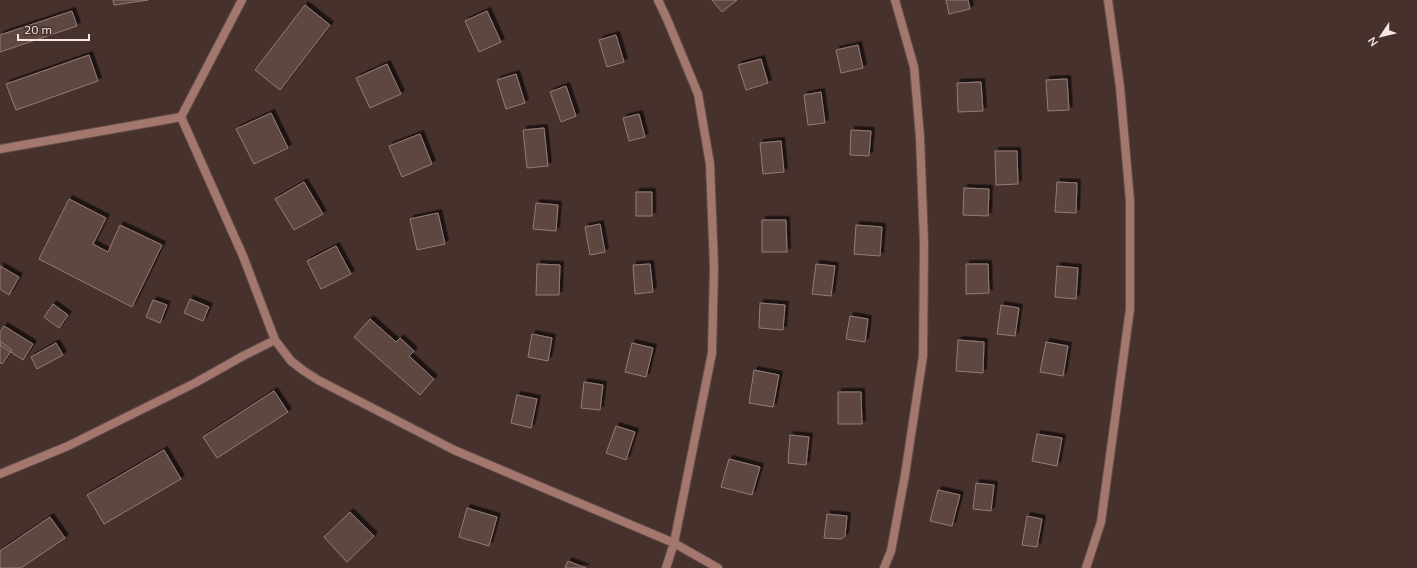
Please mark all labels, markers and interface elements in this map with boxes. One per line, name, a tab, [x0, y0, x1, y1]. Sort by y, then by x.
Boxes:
scale bar	[18, 16, 89, 42]
north arrow	[1361, 16, 1401, 56]
text: 20 m	[24, 22, 52, 37]
text: N	[1365, 34, 1381, 49]

